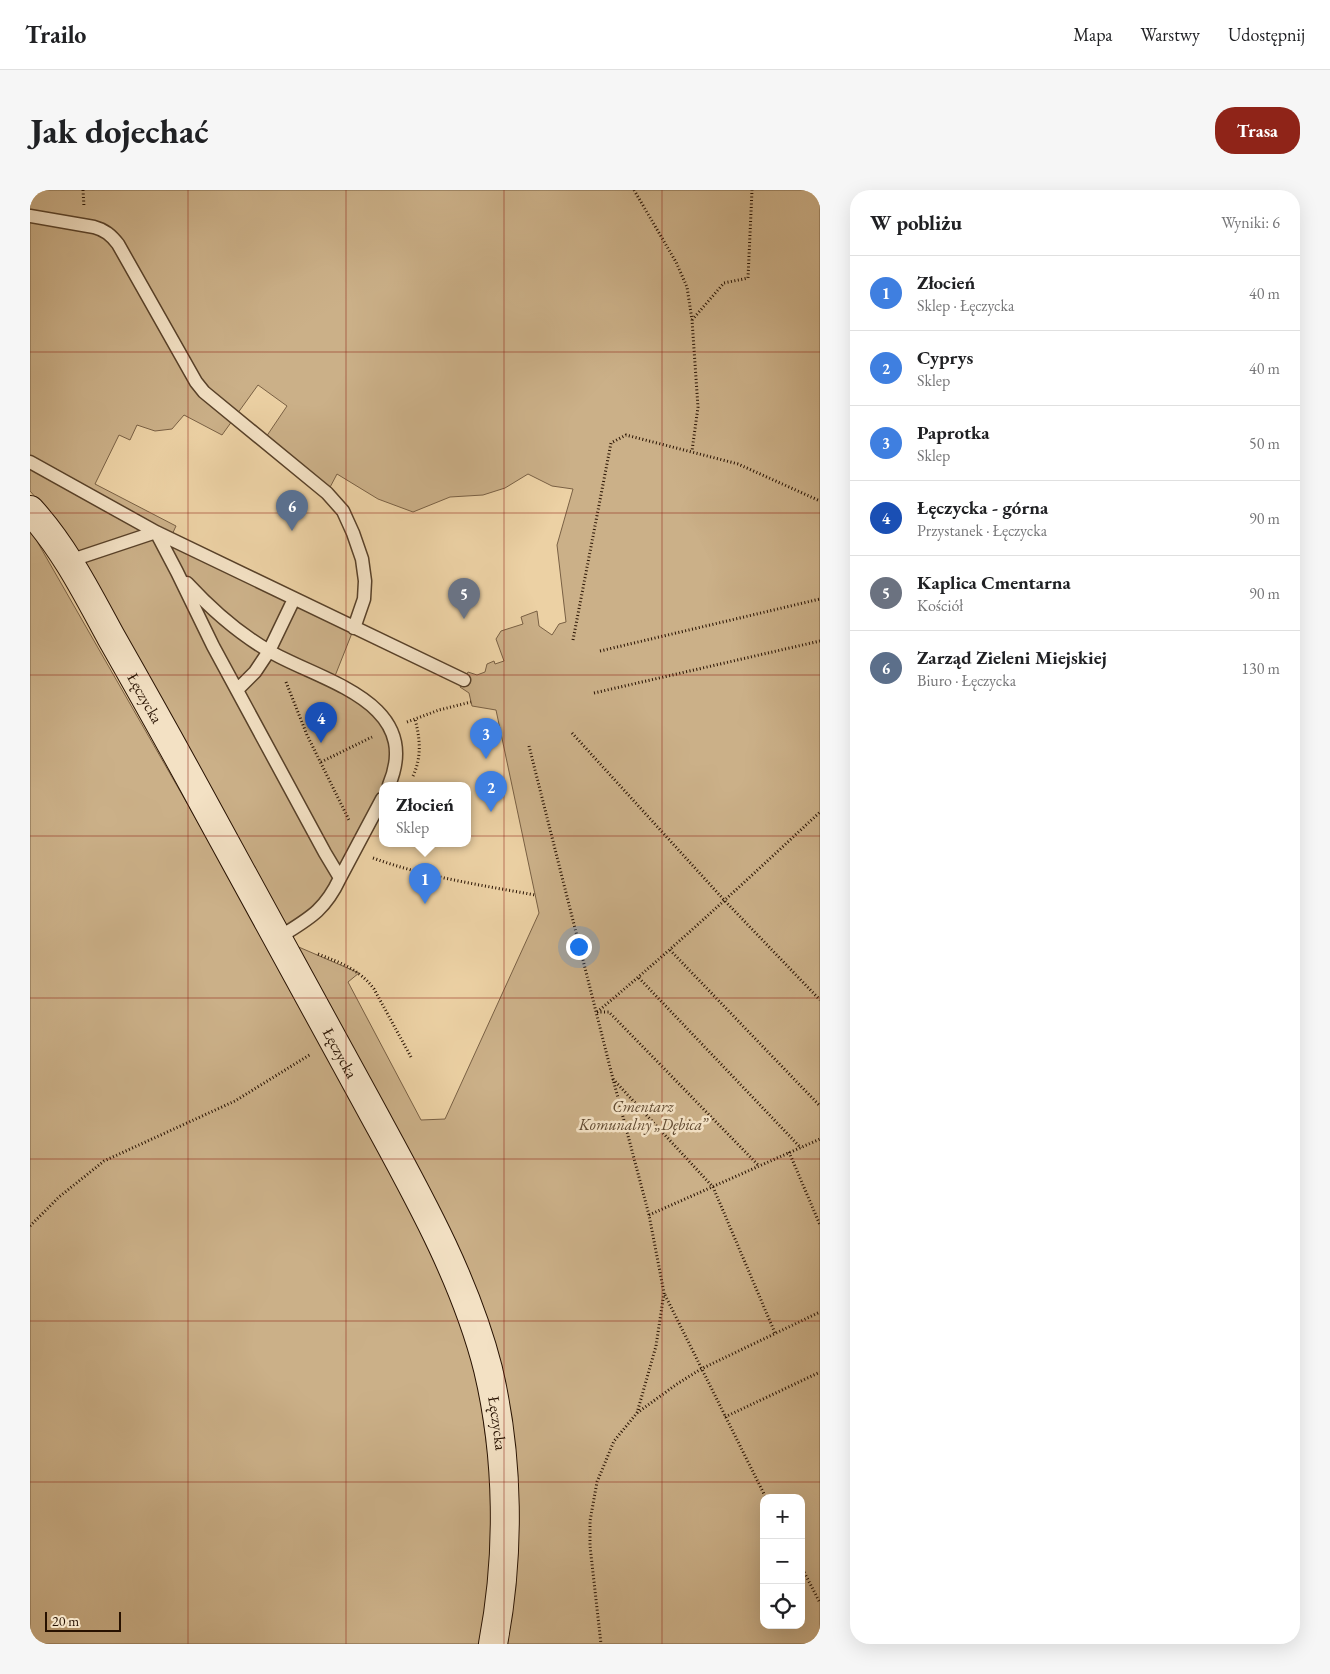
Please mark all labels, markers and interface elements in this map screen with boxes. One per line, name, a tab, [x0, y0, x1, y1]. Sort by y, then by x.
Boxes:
text: Trailo	[25, 19, 86, 50]
text: Mapa	[1073, 23, 1112, 46]
text: Warstwy	[1140, 23, 1200, 46]
text: Udostępnij	[1228, 23, 1305, 46]
button: Trasa	[1215, 107, 1300, 154]
text: Jak dojechać	[30, 108, 209, 153]
text: W pobliżu	[870, 209, 962, 236]
text: Wyniki: 6	[1221, 212, 1280, 233]
text: Złocień	[917, 270, 975, 295]
text: 1	[882, 283, 890, 304]
text: 40 m	[1249, 283, 1280, 304]
text: Sklep · Łęczycka	[917, 295, 1014, 316]
text: Cyprys	[917, 345, 973, 370]
text: 2	[882, 358, 890, 379]
text: 40 m	[1249, 358, 1280, 379]
text: Sklep	[917, 370, 950, 391]
text: Paprotka	[917, 420, 990, 445]
text: 3	[882, 433, 890, 454]
text: 50 m	[1249, 433, 1280, 454]
text: Sklep	[917, 445, 950, 466]
pin: 6	[276, 490, 308, 531]
text: Łęczycka - górna	[917, 495, 1048, 520]
text: 4	[882, 508, 890, 529]
text: 90 m	[1249, 508, 1280, 529]
text: Przystanek · Łęczycka	[917, 520, 1047, 541]
text: Kaplica Cmentarna	[917, 570, 1071, 595]
pin: 5	[448, 578, 480, 619]
text: 5	[882, 583, 890, 604]
text: 90 m	[1249, 583, 1280, 604]
text: Kościół	[917, 595, 964, 616]
text: Zarząd Zieleni Miejskiej	[917, 645, 1107, 670]
text: 6	[882, 658, 890, 679]
text: 130 m	[1241, 658, 1280, 679]
street label: Łęczycka	[123, 669, 168, 727]
text: Biuro · Łęczycka	[917, 670, 1016, 691]
pin: 4	[305, 702, 337, 743]
pin: 3	[470, 718, 502, 759]
pin: 2	[475, 771, 507, 812]
popup	[379, 782, 471, 847]
text: Złocień	[396, 792, 454, 817]
text: Sklep	[396, 817, 429, 838]
pin: 1	[409, 863, 441, 904]
your location	[566, 934, 592, 960]
street label: Łęczycka	[318, 1024, 363, 1082]
park label: Cmentarz Komunalny „Dębica”	[578, 1096, 709, 1135]
street label: Łęczycka	[484, 1394, 512, 1452]
map controls	[760, 1494, 805, 1629]
button: +	[760, 1494, 805, 1539]
button: −	[760, 1539, 805, 1584]
button: locate	[760, 1584, 805, 1629]
scale bar	[45, 1609, 121, 1632]
text: 20 m	[52, 1612, 79, 1630]

